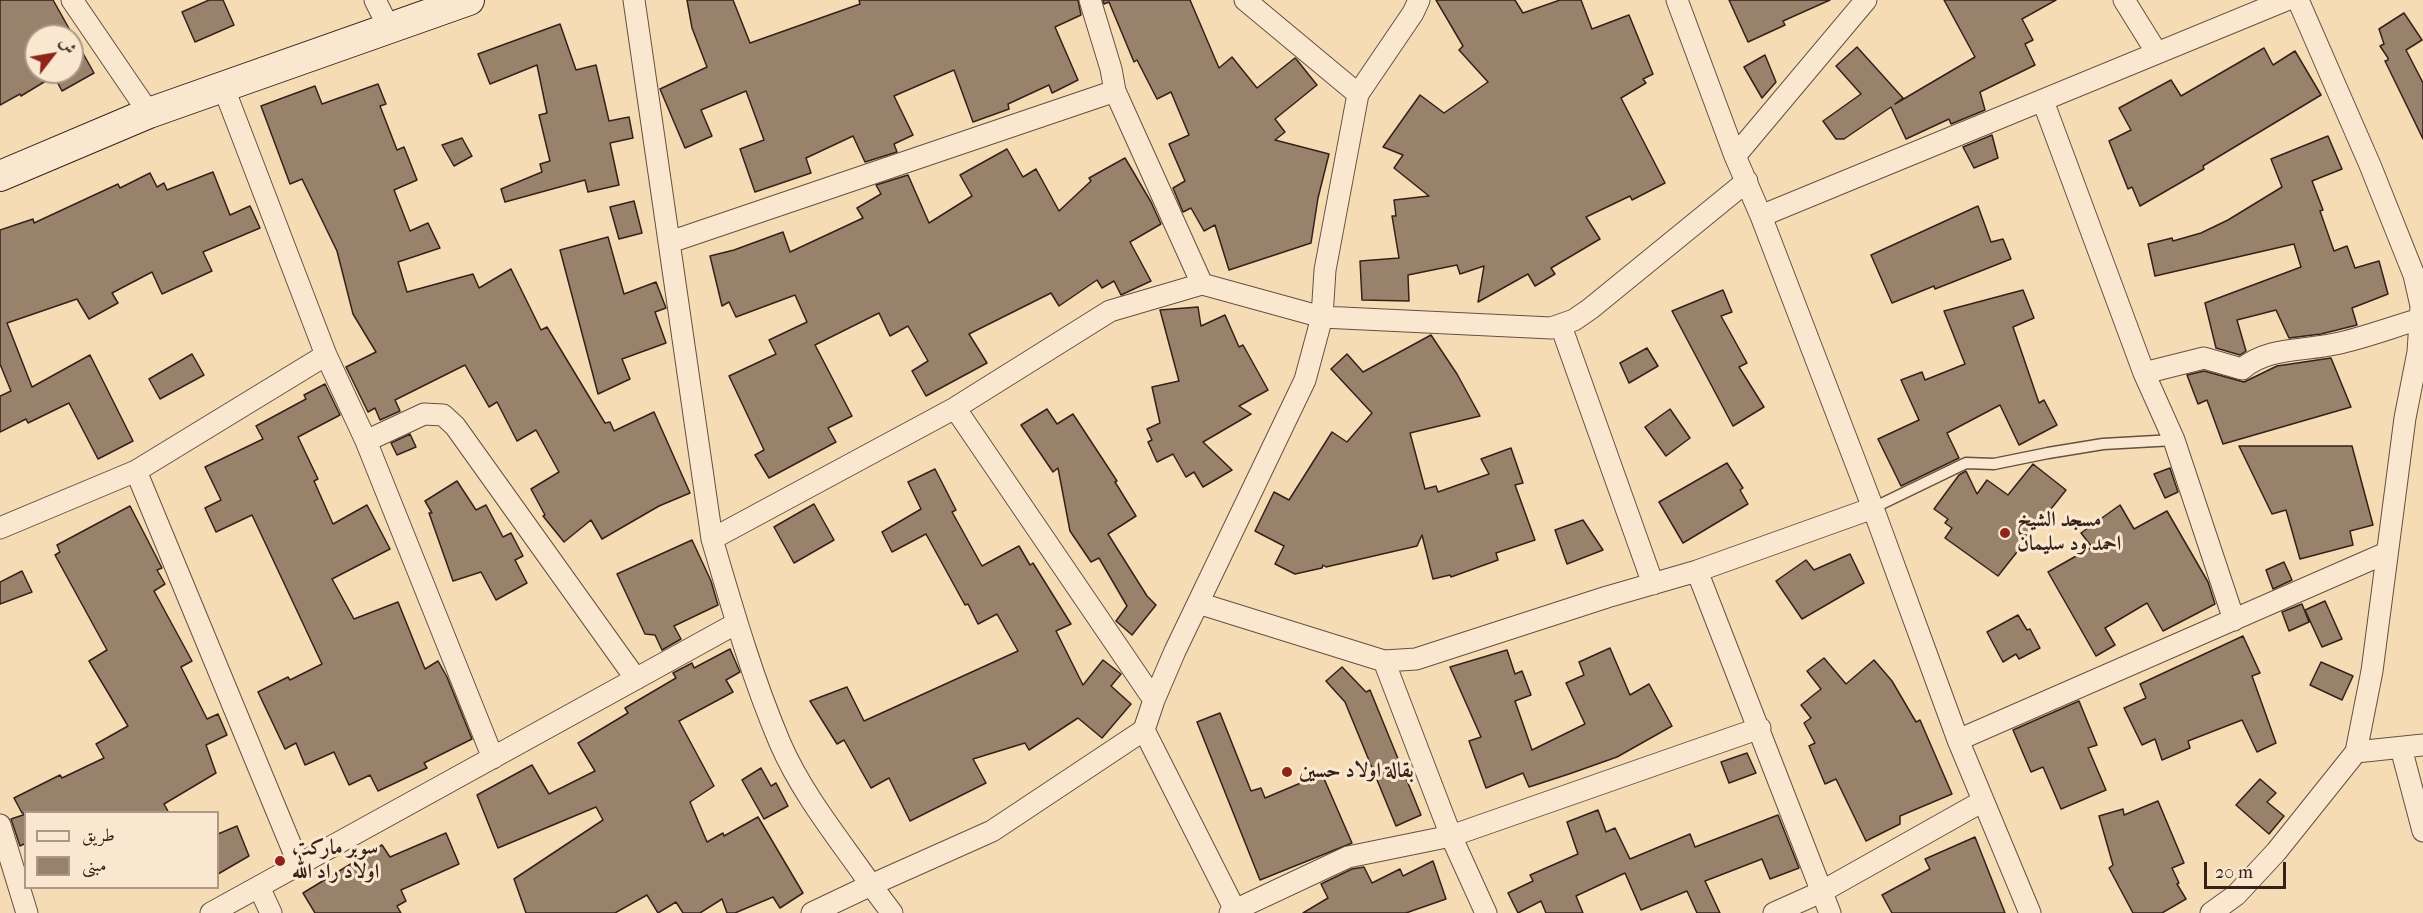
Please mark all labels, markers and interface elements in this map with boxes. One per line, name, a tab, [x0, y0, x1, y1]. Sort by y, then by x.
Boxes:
north arrow	[24, 24, 84, 84]
text: ش	[56, 34, 80, 57]
place label: مسجد الشيخ احمد ود سليمان	[2017, 508, 2121, 558]
marker: مسجد الشيخ احمد ود سليمان	[1998, 526, 2012, 540]
place label: بقالة اولاد حسين	[1299, 759, 1414, 785]
marker: بقالة اولاد حسين	[1280, 765, 1294, 779]
legend	[24, 811, 219, 889]
text: طريق	[82, 825, 115, 846]
place label: سوبر ماركت اولاد راد الله	[292, 836, 379, 886]
scale bar	[2207, 850, 2290, 888]
marker: سوبر ماركت اولاد راد الله	[273, 854, 287, 868]
text: مبنى	[82, 855, 107, 876]
text: 20 m	[2215, 862, 2253, 883]

